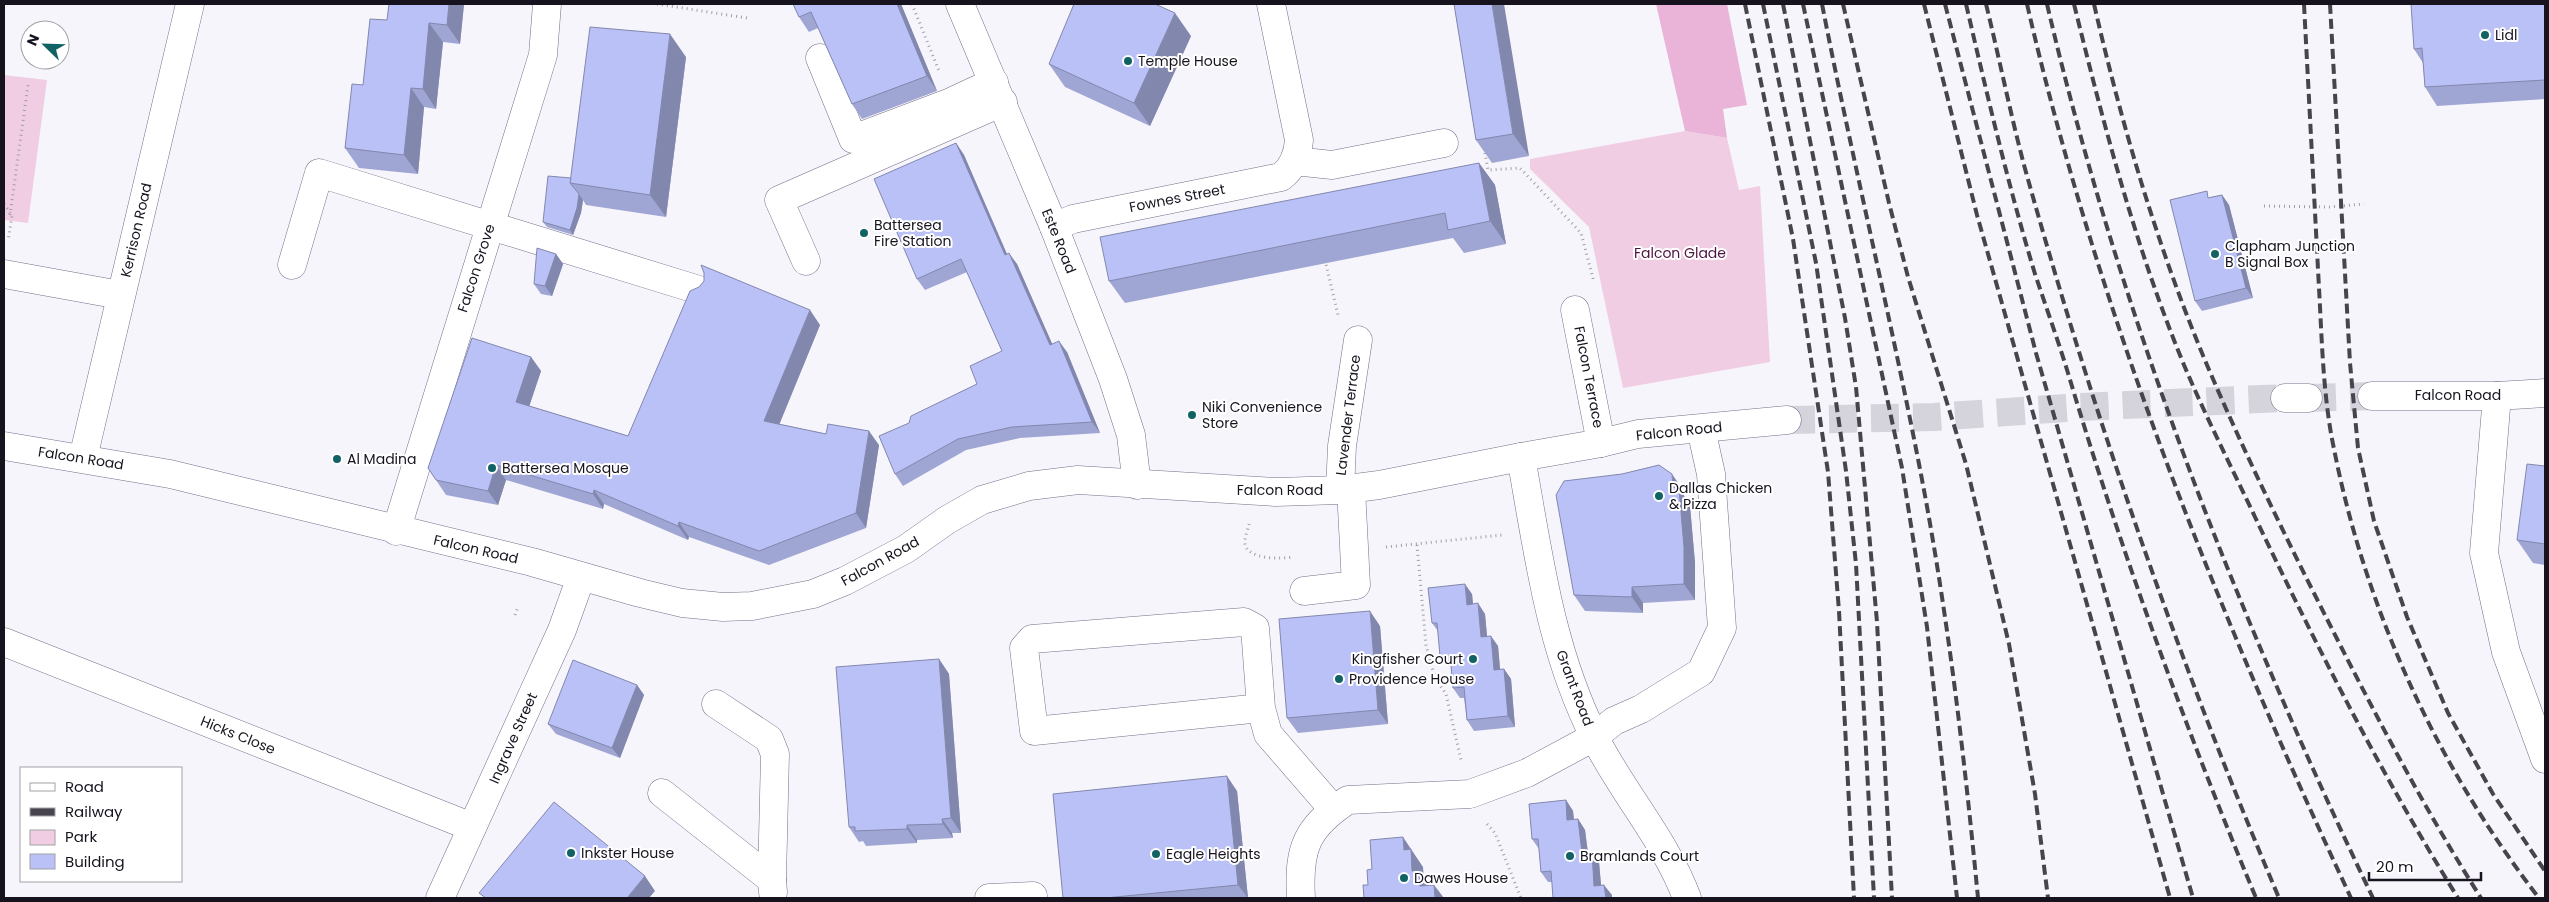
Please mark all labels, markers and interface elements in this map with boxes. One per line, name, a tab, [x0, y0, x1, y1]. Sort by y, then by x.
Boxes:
north arrow	[20, 20, 70, 70]
place label: Lidl	[2495, 25, 2517, 45]
marker: Lidl	[2479, 29, 2491, 41]
text: N	[22, 31, 44, 49]
place label: Temple House	[1138, 51, 1238, 71]
marker: Temple House	[1122, 55, 1134, 67]
street label: Fownes Street	[1127, 179, 1227, 217]
street label: Kerrison Road	[115, 181, 157, 279]
street label: Este Road	[1037, 206, 1081, 276]
place label: Battersea Fire Station	[874, 215, 951, 251]
street label: Falcon Grove	[452, 221, 500, 315]
marker: Battersea Fire Station	[858, 227, 870, 239]
place label: Clapham Junction B Signal Box	[2225, 236, 2355, 272]
park label: Falcon Glade	[1634, 243, 1726, 263]
marker: Clapham Junction B Signal Box	[2209, 248, 2221, 260]
street label: Falcon Terrace	[1569, 324, 1609, 430]
street label: Lavender Terrace	[1331, 353, 1365, 476]
street label: Falcon Road	[2415, 385, 2501, 405]
place label: Niki Convenience Store	[1202, 397, 1322, 433]
marker: Niki Convenience Store	[1186, 409, 1198, 421]
street label: Falcon Road	[1635, 417, 1723, 445]
street label: Falcon Road	[37, 441, 125, 475]
place label: Al Madina	[347, 449, 416, 469]
marker: Al Madina	[331, 453, 343, 465]
place label: Battersea Mosque	[502, 458, 629, 478]
marker: Battersea Mosque	[486, 462, 498, 474]
place label: Dallas Chicken & Pizza	[1669, 478, 1772, 514]
street label: Falcon Road	[1237, 480, 1323, 500]
marker: Dallas Chicken & Pizza	[1653, 490, 1665, 502]
street label: Falcon Road	[432, 530, 520, 568]
street label: Falcon Road	[837, 531, 923, 591]
street label: Grant Road	[1551, 647, 1599, 729]
place label: Kingfisher Court	[1352, 649, 1463, 669]
marker: Kingfisher Court	[1467, 653, 1479, 665]
place label: Providence House	[1349, 669, 1475, 689]
marker: Providence House	[1333, 673, 1345, 685]
street label: Ingrave Street	[484, 689, 542, 787]
street label: Hicks Close	[198, 711, 279, 759]
legend	[20, 767, 182, 882]
text: Road	[65, 776, 104, 797]
text: Railway	[65, 801, 123, 822]
text: Park	[65, 826, 97, 847]
place label: Inkster House	[581, 843, 675, 863]
place label: Eagle Heights	[1166, 844, 1261, 864]
place label: Bramlands Court	[1580, 846, 1699, 866]
marker: Inkster House	[565, 847, 577, 859]
marker: Eagle Heights	[1150, 848, 1162, 860]
marker: Bramlands Court	[1564, 850, 1576, 862]
scale bar	[2369, 850, 2482, 882]
text: Building	[65, 851, 125, 872]
text: 20 m	[2376, 856, 2414, 877]
place label: Dawes House	[1414, 868, 1508, 888]
marker: Dawes House	[1398, 872, 1410, 884]

